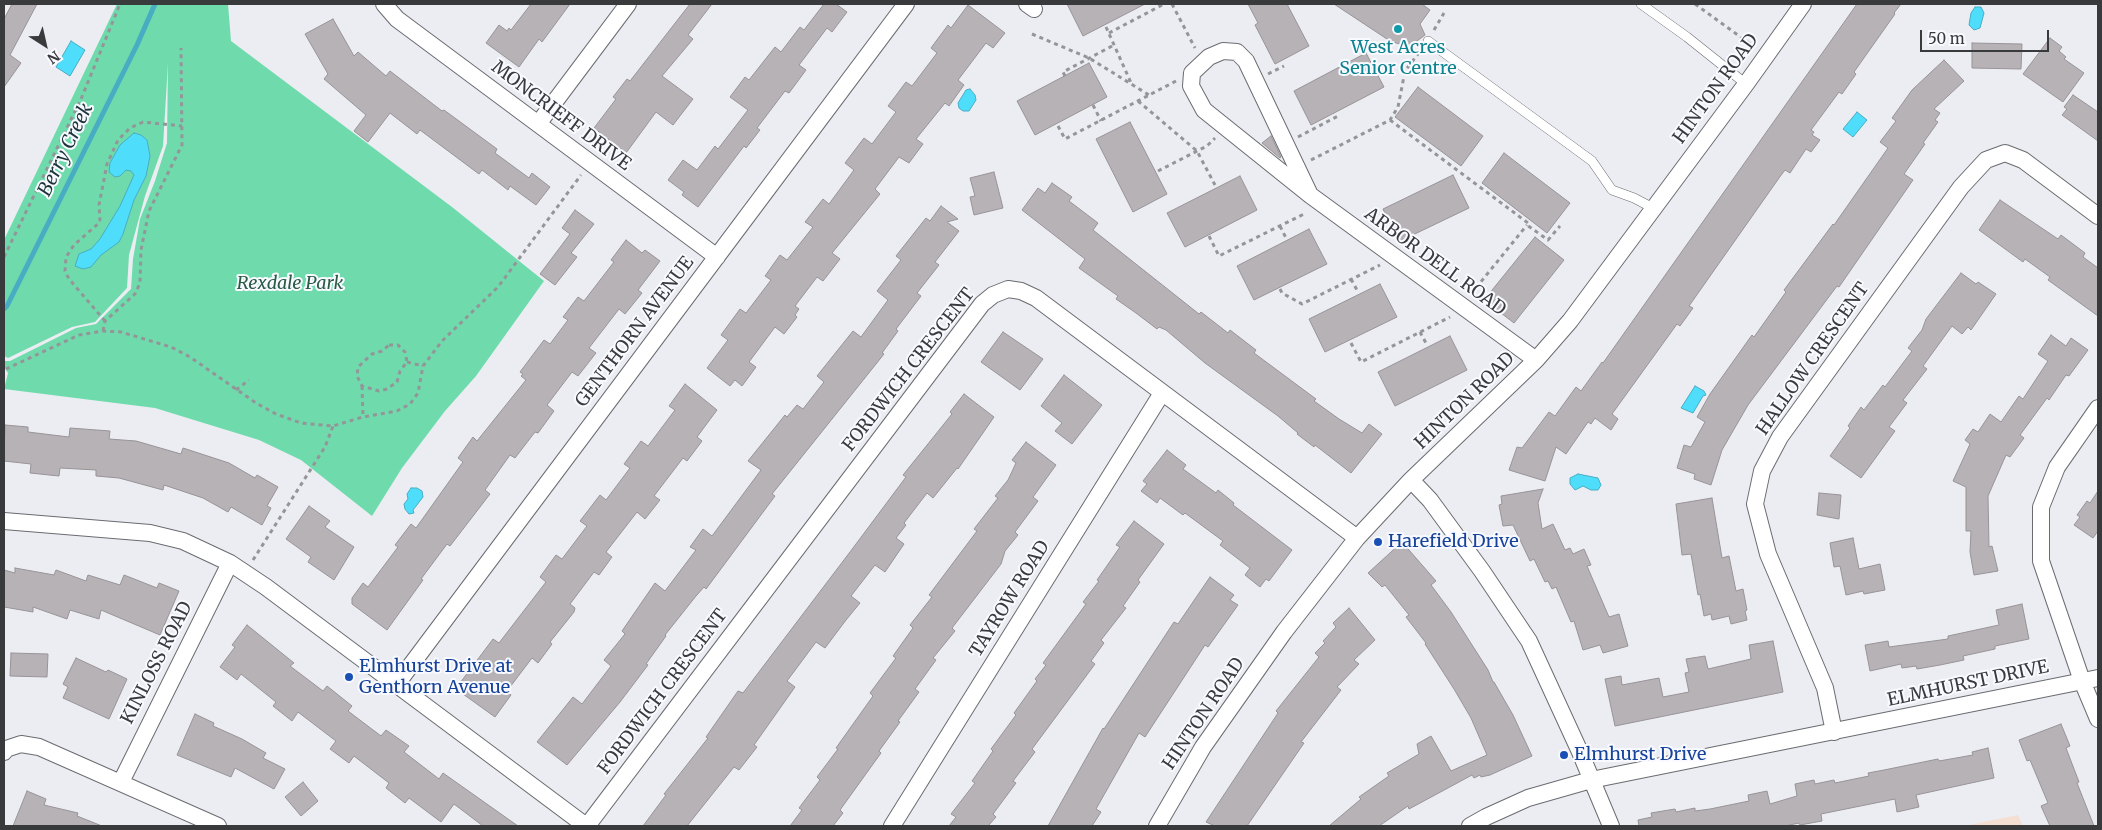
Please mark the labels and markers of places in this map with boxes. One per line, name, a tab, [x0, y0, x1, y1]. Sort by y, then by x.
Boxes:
marker: West Acres Senior Centre	[1392, 23, 1404, 35]
place label: West Acres Senior Centre	[1339, 37, 1457, 80]
place label: Harefield Drive	[1388, 531, 1519, 553]
marker: Harefield Drive	[1372, 536, 1384, 548]
place label: Elmhurst Drive at Genthorn Avenue	[359, 656, 512, 699]
marker: Elmhurst Drive at Genthorn Avenue	[343, 671, 355, 683]
place label: Elmhurst Drive	[1574, 744, 1706, 766]
marker: Elmhurst Drive	[1558, 749, 1570, 761]

